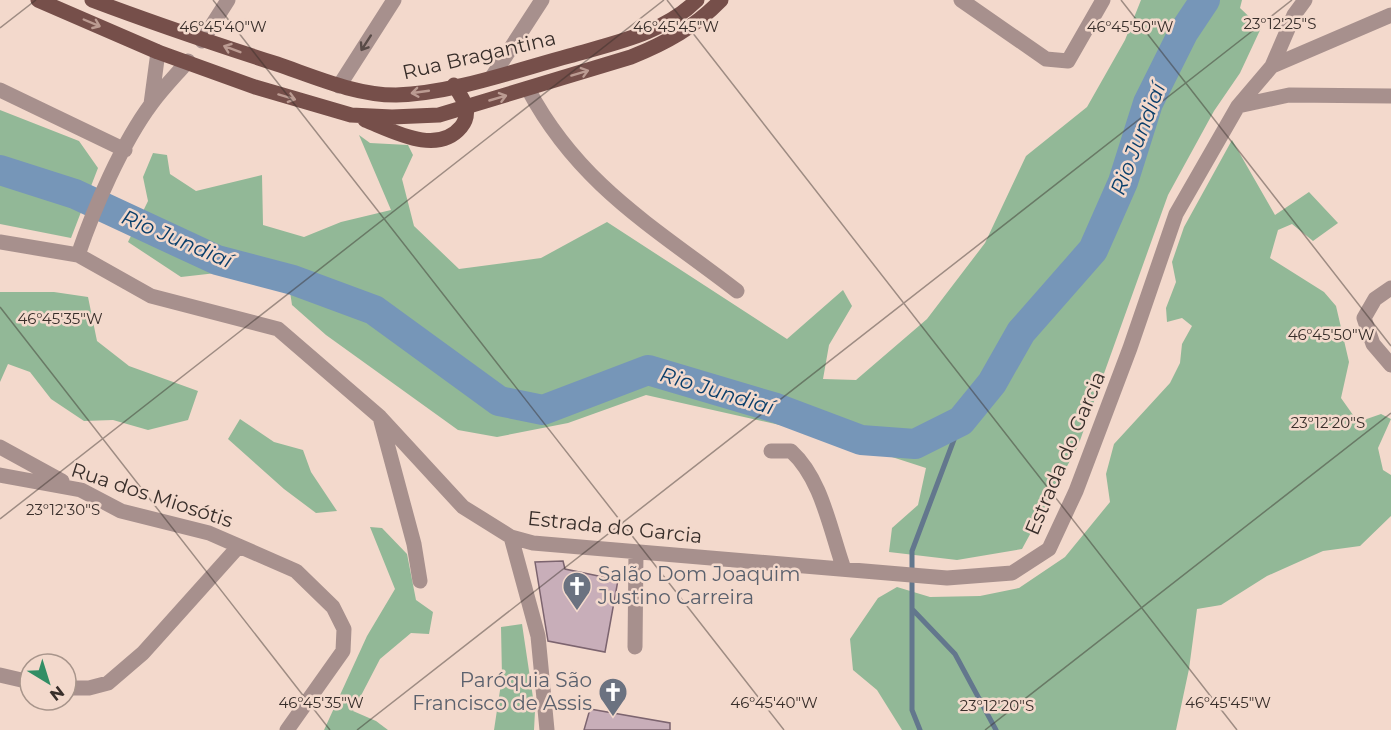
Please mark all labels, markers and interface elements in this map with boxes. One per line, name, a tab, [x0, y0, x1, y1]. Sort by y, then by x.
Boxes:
text: 23°12'25"S	[1244, 14, 1316, 33]
text: 46°45'40"W	[179, 17, 267, 36]
text: 46°45'45"W	[633, 17, 719, 36]
text: 46°45'50"W	[1087, 17, 1174, 36]
one-way arrow	[82, 18, 100, 29]
street label: Rua Bragantina	[400, 26, 558, 84]
one-way arrow	[360, 34, 372, 51]
one-way arrow	[223, 43, 241, 54]
one-way arrow	[570, 67, 589, 78]
water label: Rio Jundiaí	[1105, 76, 1172, 198]
one-way arrow	[410, 87, 430, 98]
one-way arrow	[277, 92, 296, 103]
one-way arrow	[488, 92, 507, 103]
water label: Rio Jundiaí	[118, 204, 239, 274]
text: 46°45'35"W	[17, 309, 103, 328]
text: 46°45'50"W	[1288, 325, 1375, 344]
water label: Rio Jundiaí	[657, 361, 780, 421]
street label: Estrada do Garcia	[1020, 368, 1110, 538]
text: 23°12'20"S	[1291, 413, 1365, 432]
street label: Rua dos Miosótis	[68, 458, 236, 533]
text: 23°12'30"S	[26, 500, 100, 519]
street label: Estrada do Garcia	[527, 506, 703, 548]
place label: Salão Dom Joaquim Justino Carreira	[597, 562, 800, 609]
church icon: Salão Dom Joaquim Justino Carreira	[561, 570, 593, 612]
north arrow	[18, 652, 78, 712]
place label: Paróquia São Francisco de Assis	[412, 668, 592, 715]
church icon: Paróquia São Francisco de Assis	[597, 676, 629, 718]
text: N	[46, 682, 68, 705]
text: 46°45'35"W	[278, 693, 364, 712]
text: 46°45'40"W	[730, 693, 818, 712]
text: 46°45'45"W	[1185, 693, 1271, 712]
text: 23°12'20"S	[960, 696, 1034, 715]

